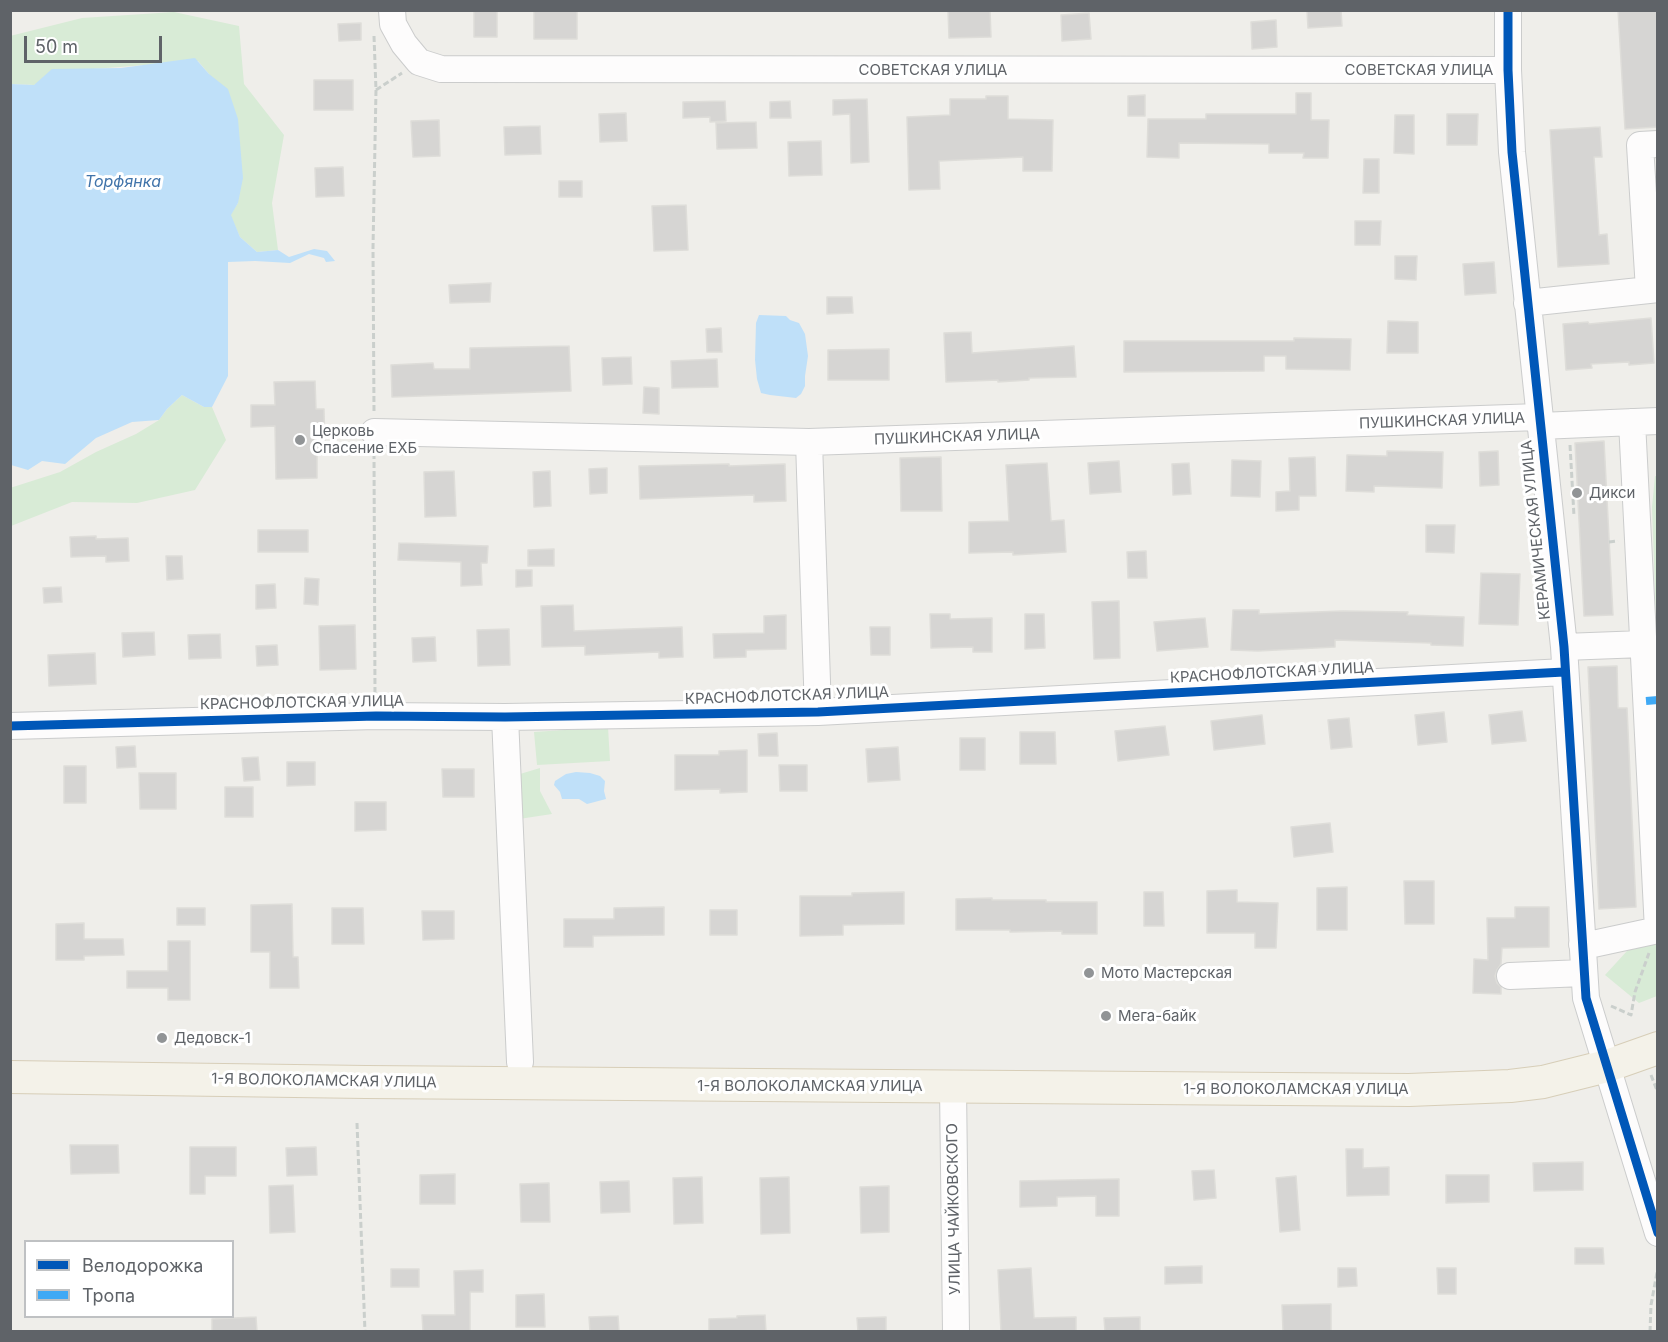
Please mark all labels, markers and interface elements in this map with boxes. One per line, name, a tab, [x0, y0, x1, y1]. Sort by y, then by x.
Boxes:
scale bar	[27, 24, 165, 62]
text: 50 m	[35, 36, 78, 57]
street label: СОВЕТСКАЯ УЛИЦА	[859, 61, 1007, 79]
street label: СОВЕТСКАЯ УЛИЦА	[1345, 61, 1493, 79]
water label: Торфянка	[85, 172, 161, 192]
street label: ПУШКИНСКАЯ УЛИЦА	[1359, 409, 1525, 433]
place label: Церковь Спасение ЕХБ	[312, 422, 417, 457]
street label: ПУШКИНСКАЯ УЛИЦА	[874, 425, 1040, 449]
marker: Церковь Спасение ЕХБ	[293, 433, 307, 447]
street label: КЕРАМИЧЕСКАЯ УЛИЦА	[1518, 439, 1554, 621]
place label: Дикси	[1589, 484, 1635, 502]
marker: Дикси	[1570, 486, 1584, 500]
street label: КРАСНОФЛОТСКАЯ УЛИЦА	[1170, 659, 1374, 687]
street label: КРАСНОФЛОТСКАЯ УЛИЦА	[685, 683, 889, 709]
street label: КРАСНОФЛОТСКАЯ УЛИЦА	[200, 692, 404, 714]
place label: Мото Мастерская	[1101, 964, 1232, 982]
marker: Мото Мастерская	[1082, 966, 1096, 980]
place label: Мега-байк	[1118, 1007, 1196, 1025]
marker: Мега-байк	[1099, 1009, 1113, 1023]
place label: Дедовск-1	[174, 1029, 251, 1047]
marker: Дедовск-1	[155, 1031, 169, 1045]
street label: 1-Я ВОЛОКОЛАМСКАЯ УЛИЦА	[211, 1070, 437, 1092]
street label: 1-Я ВОЛОКОЛАМСКАЯ УЛИЦА	[697, 1077, 923, 1095]
street label: 1-Я ВОЛОКОЛАМСКАЯ УЛИЦА	[1183, 1080, 1409, 1098]
street label: УЛИЦА ЧАЙКОВСКОГО	[944, 1123, 964, 1295]
legend	[24, 1240, 234, 1318]
text: Велодорожка	[82, 1255, 203, 1276]
text: Тропа	[82, 1285, 135, 1306]

